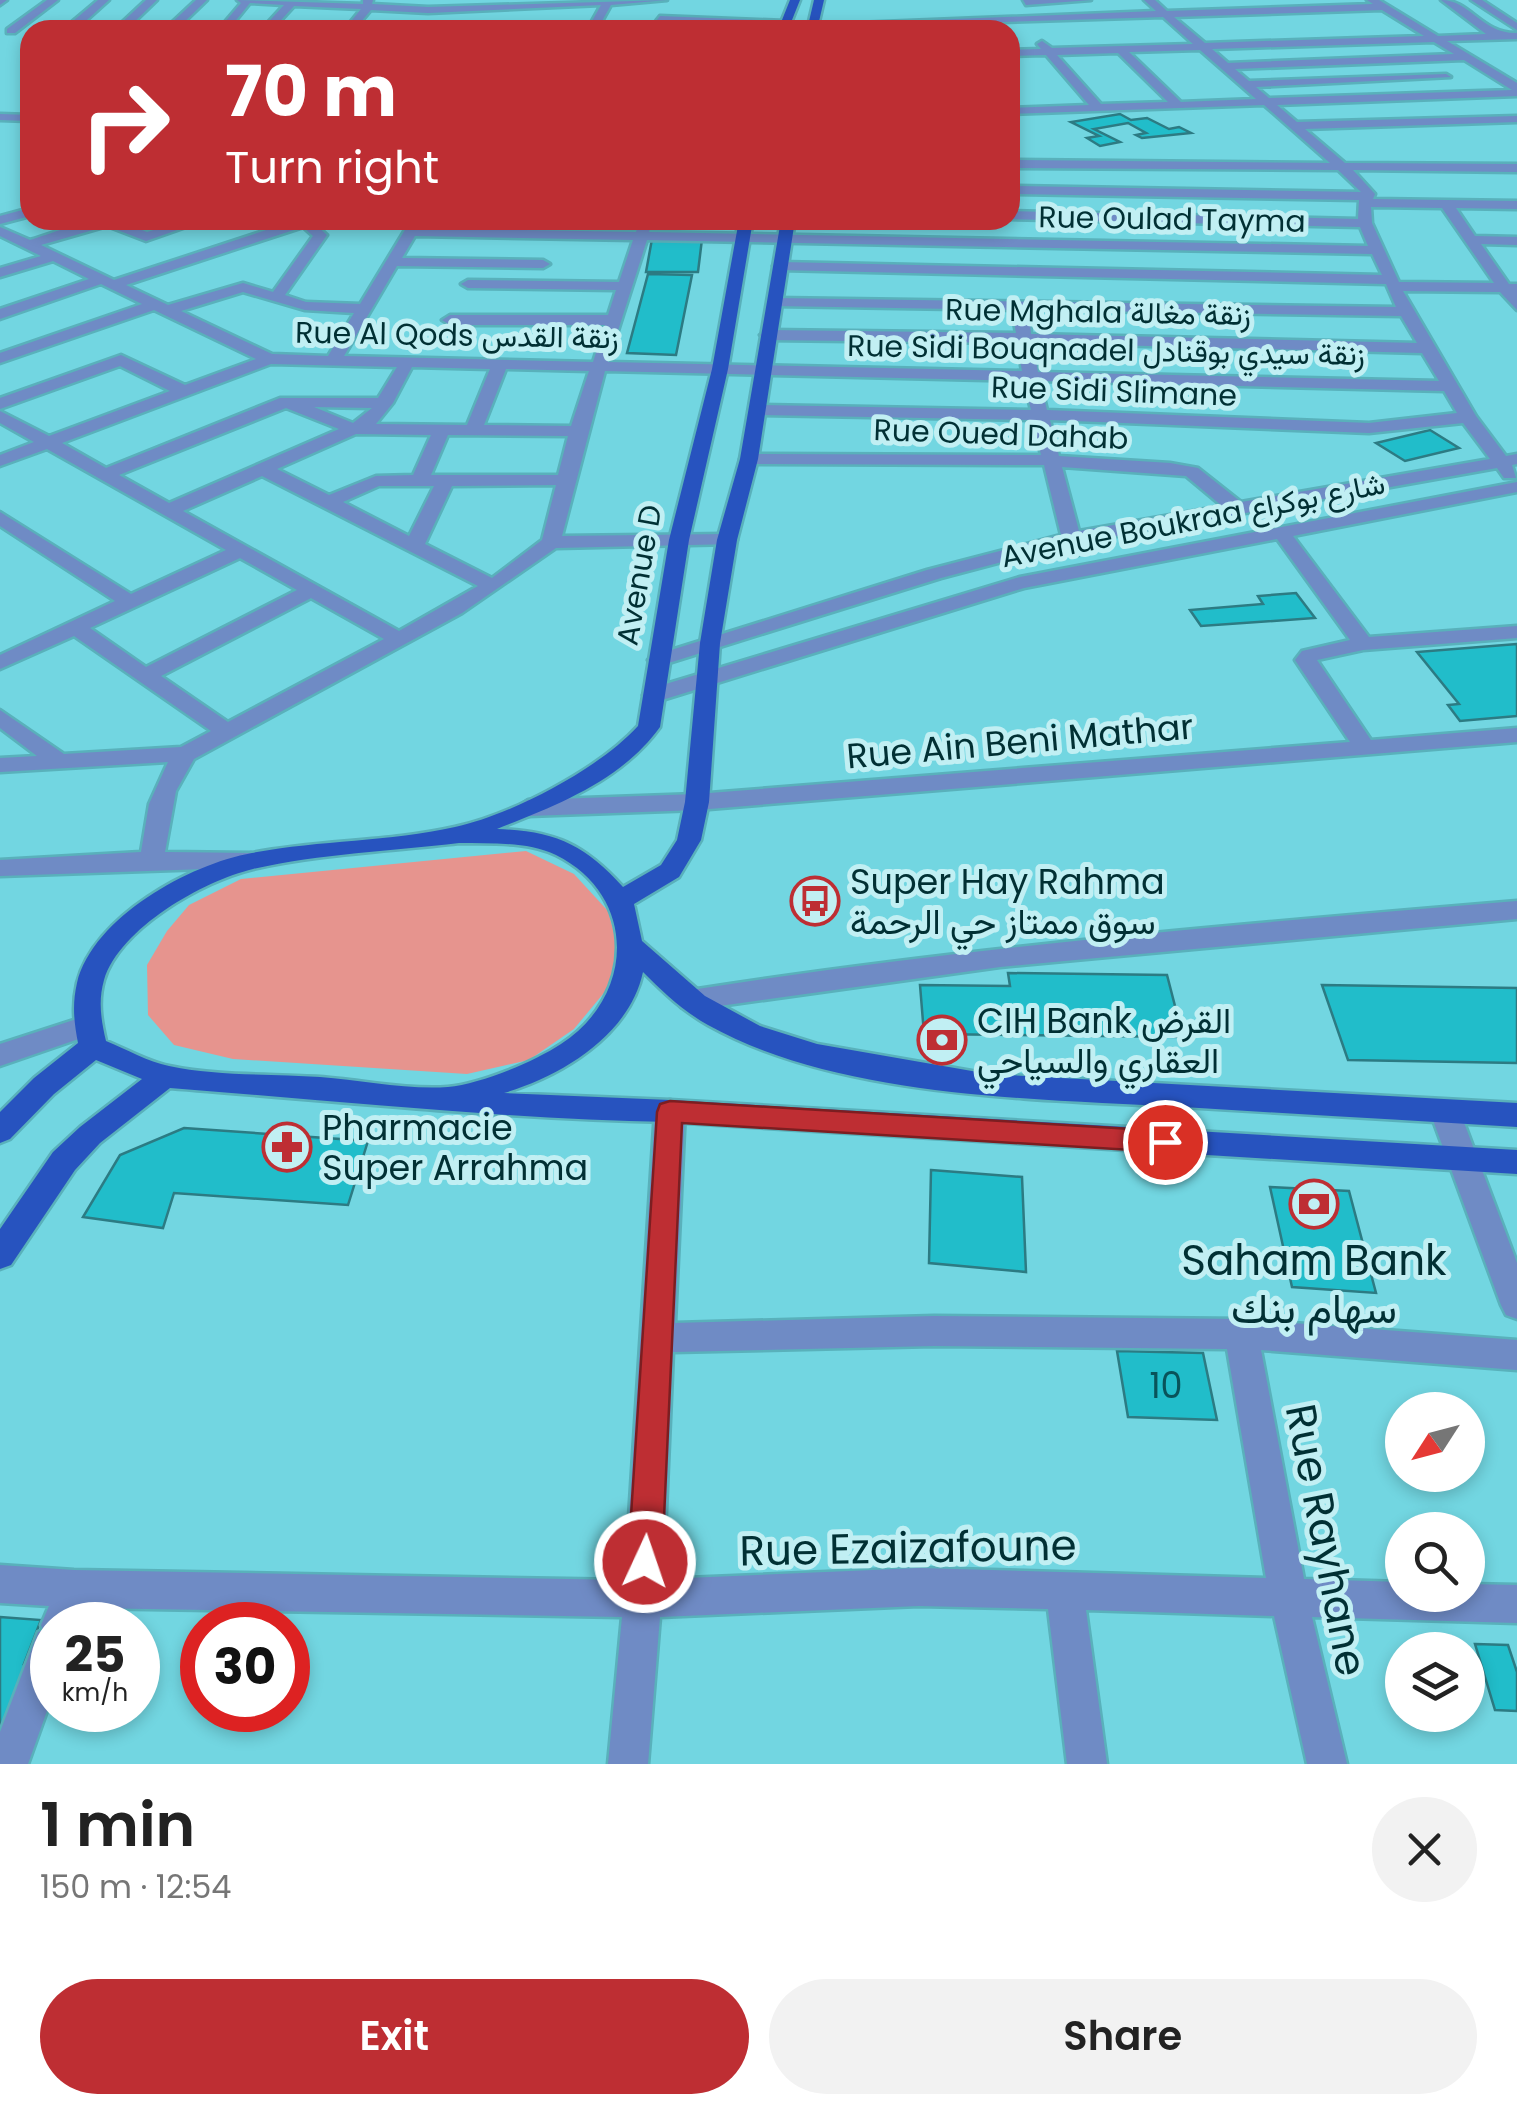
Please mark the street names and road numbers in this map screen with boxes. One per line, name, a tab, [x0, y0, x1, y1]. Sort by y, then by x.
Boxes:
street label: Rue Oulad Tayma	[1038, 195, 1306, 243]
street label: Rue Mghala زنقة مغالة	[945, 288, 1251, 336]
street label: Rue Al Qods زنقة القدس	[295, 311, 619, 359]
street label: Rue Sidi Bouqnadel زنقة سيدي بوقنادل	[847, 324, 1365, 379]
street label: Rue Sidi Slimane	[990, 365, 1238, 417]
street label: Rue Oued Dahab	[873, 408, 1129, 460]
street label: Avenue Boukraa شارع بوكراع	[997, 462, 1389, 578]
street label: Avenue D	[606, 501, 672, 649]
street label: Rue Ain Beni Mathar	[845, 701, 1195, 781]
street label: Rue Rayhane	[1271, 1399, 1381, 1681]
street label: Rue Ezaizafoune	[739, 1516, 1077, 1580]

